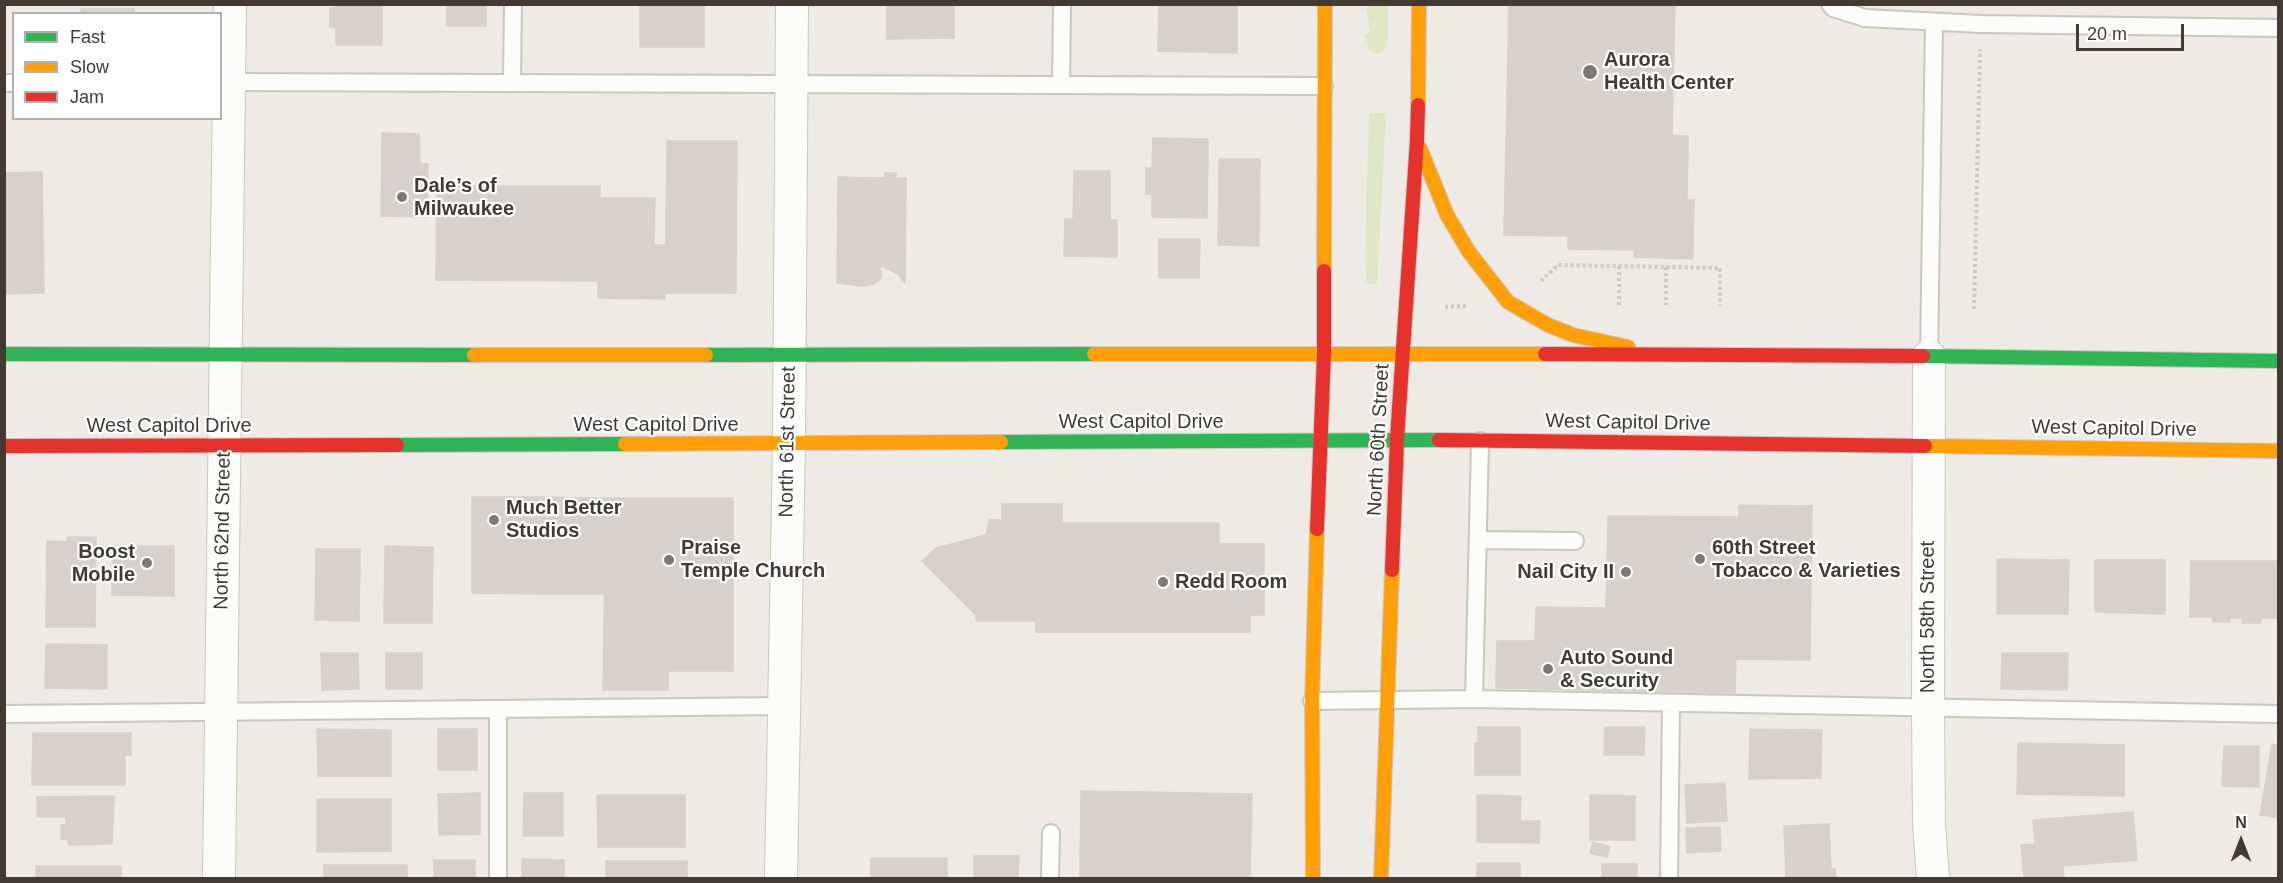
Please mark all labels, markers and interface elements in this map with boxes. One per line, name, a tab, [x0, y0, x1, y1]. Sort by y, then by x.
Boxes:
legend	[12, 12, 222, 120]
scale bar	[2079, 12, 2187, 50]
text: 20 m	[2087, 24, 2127, 44]
text: Fast	[70, 27, 105, 47]
place label: Aurora Health Center	[1604, 48, 1734, 95]
text: Slow	[70, 57, 109, 77]
marker: Aurora Health Center	[1581, 63, 1599, 81]
text: Jam	[70, 87, 104, 107]
place label: Dale’s of Milwaukee	[414, 174, 514, 221]
marker: Dale’s of Milwaukee	[395, 190, 409, 204]
street label: North 60th Street	[1363, 363, 1395, 517]
street label: North 61st Street	[775, 366, 801, 518]
street label: West Capitol Drive	[1058, 410, 1224, 434]
street label: West Capitol Drive	[1545, 410, 1711, 436]
street label: West Capitol Drive	[573, 413, 739, 437]
street label: West Capitol Drive	[86, 414, 252, 438]
street label: West Capitol Drive	[2031, 416, 2197, 442]
street label: North 62nd Street	[210, 452, 236, 610]
place label: Much Better Studios	[506, 496, 622, 543]
marker: Much Better Studios	[487, 513, 501, 527]
place label: Praise Temple Church	[681, 536, 825, 583]
place label: 60th Street Tobacco & Varieties	[1712, 536, 1901, 583]
place label: Boost Mobile	[72, 540, 135, 587]
street label: North 58th Street	[1916, 541, 1940, 693]
marker: 60th Street Tobacco & Varieties	[1693, 552, 1707, 566]
marker: Praise Temple Church	[662, 553, 676, 567]
marker: Boost Mobile	[140, 556, 154, 570]
place label: Nail City II	[1517, 560, 1614, 584]
marker: Nail City II	[1619, 565, 1633, 579]
place label: Redd Room	[1175, 570, 1287, 594]
marker: Redd Room	[1156, 575, 1170, 589]
place label: Auto Sound & Security	[1560, 646, 1673, 693]
marker: Auto Sound & Security	[1541, 662, 1555, 676]
north arrow	[2211, 811, 2271, 871]
text: N	[2235, 814, 2247, 831]

